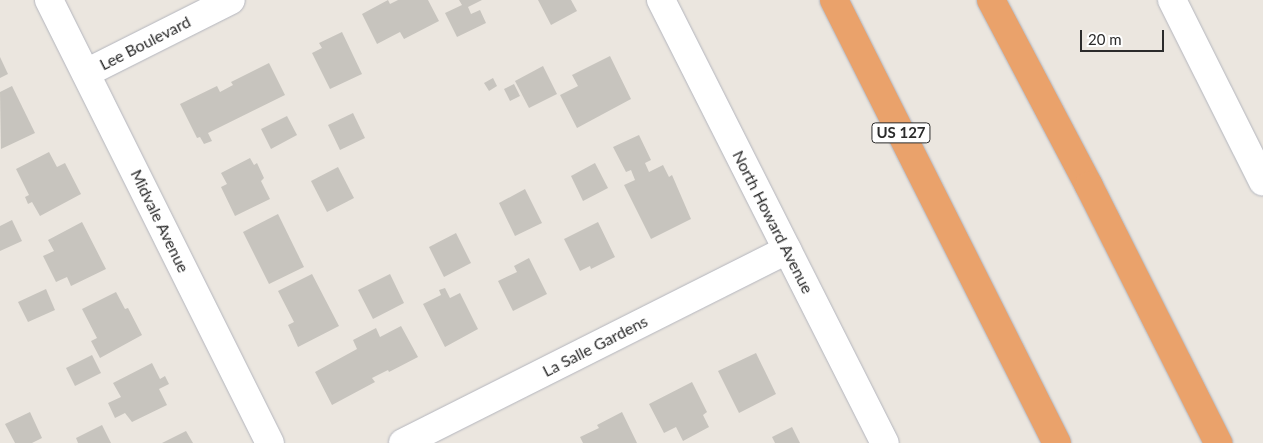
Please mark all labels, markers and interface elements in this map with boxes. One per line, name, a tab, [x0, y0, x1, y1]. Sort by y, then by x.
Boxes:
street label: Lee Boulevard	[96, 12, 194, 74]
scale bar	[1083, 20, 1167, 52]
text: 20 m	[1088, 30, 1122, 48]
road number: US 127	[871, 120, 931, 146]
street label: North Howard Avenue	[728, 147, 818, 297]
street label: Midvale Avenue	[127, 166, 193, 276]
street label: La Salle Gardens	[539, 311, 651, 381]

